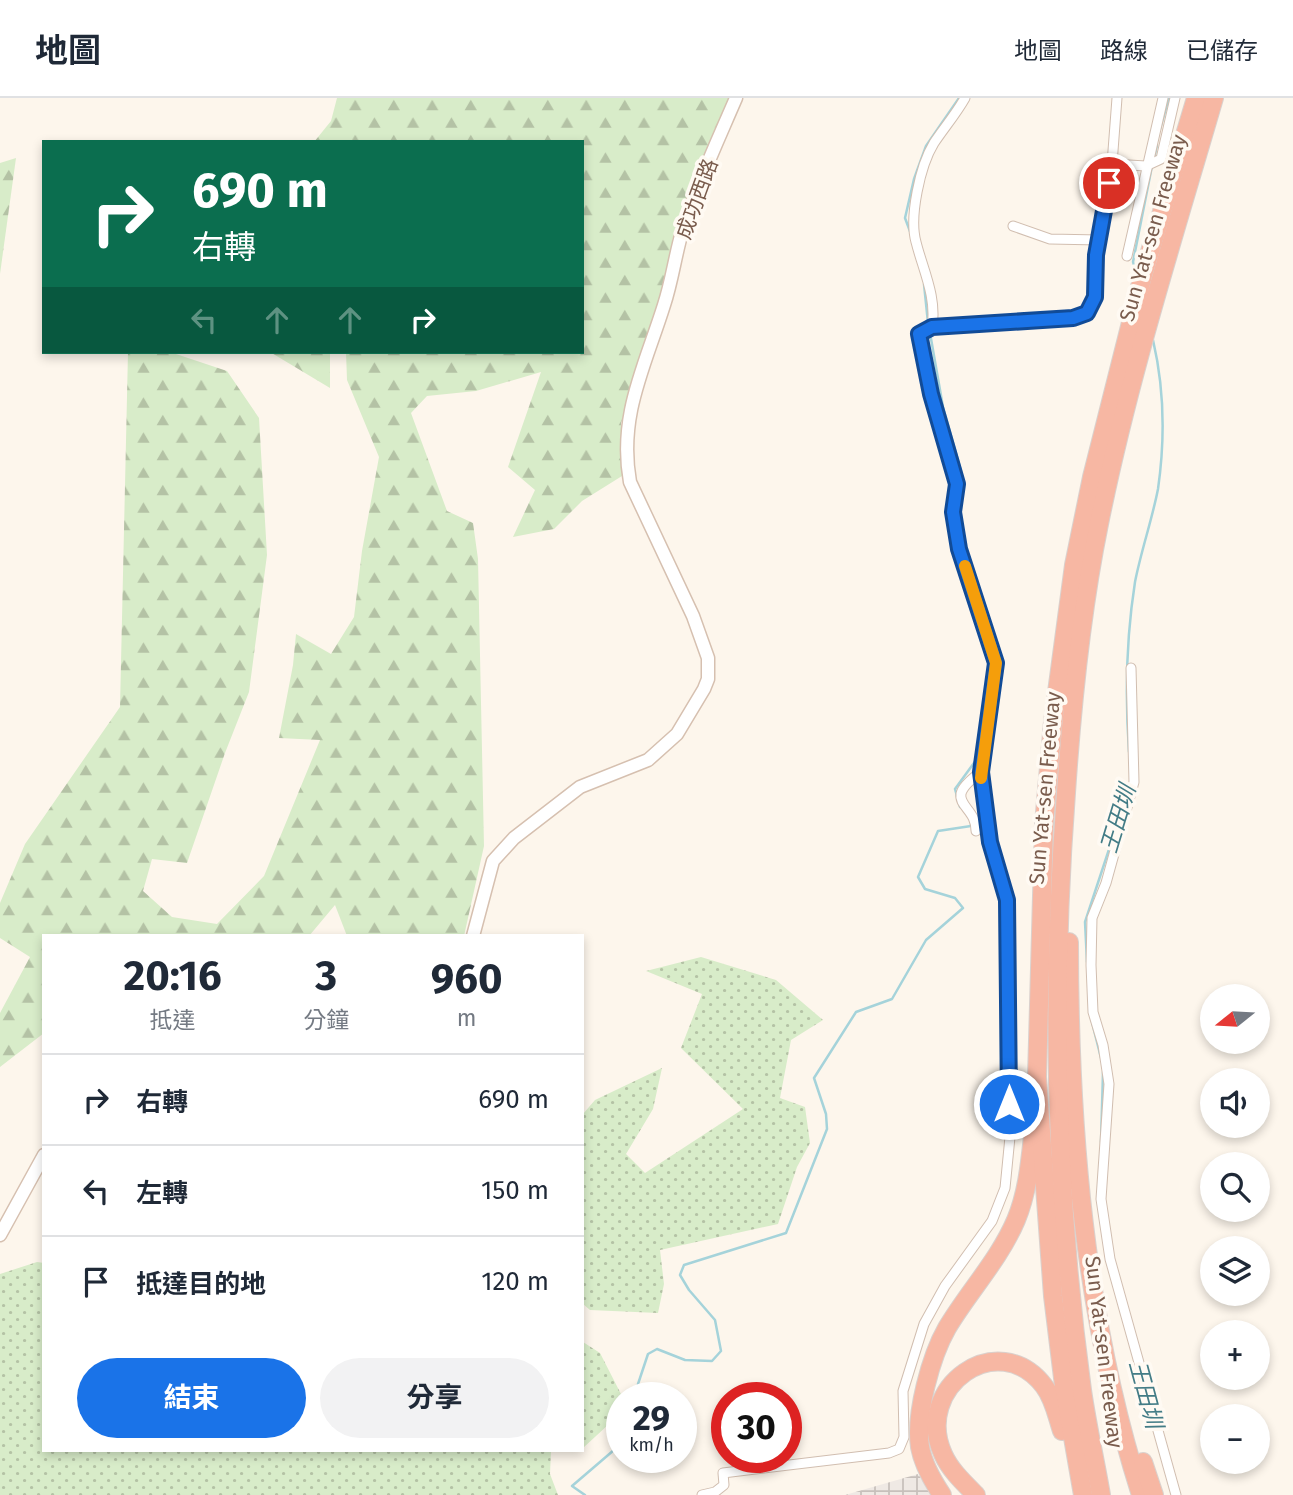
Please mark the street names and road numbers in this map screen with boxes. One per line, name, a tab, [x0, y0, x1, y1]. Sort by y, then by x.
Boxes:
street label: Sun Yat-sen Freeway	[1114, 131, 1192, 325]
street label: 成功西路	[670, 155, 724, 243]
street label: Sun Yat-sen Freeway	[1024, 690, 1066, 885]
street label: Sun Yat-sen Freeway	[1079, 1254, 1129, 1450]

